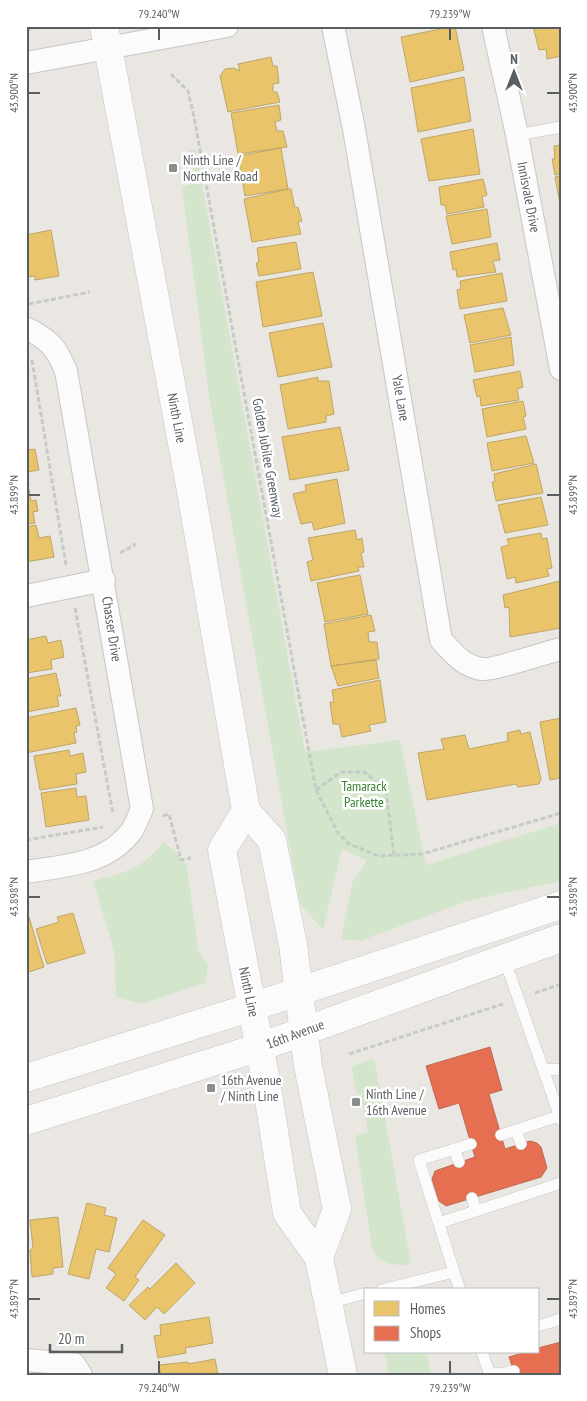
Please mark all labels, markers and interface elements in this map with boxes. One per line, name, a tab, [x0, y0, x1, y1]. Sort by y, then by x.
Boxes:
text: 79.240°W	[138, 6, 180, 21]
text: 79.239°W	[429, 6, 471, 21]
north arrow	[490, 48, 540, 98]
text: N	[510, 50, 518, 68]
text: 43.900°N	[6, 73, 21, 113]
text: 43.900°N	[565, 73, 580, 113]
place label: Ninth Line / Northvale Road	[183, 151, 258, 185]
street label: Innisvale Drive	[513, 160, 545, 234]
marker: Ninth Line / Northvale Road	[167, 162, 179, 174]
street label: Yale Lane	[388, 374, 414, 423]
street label: Ninth Line	[163, 392, 191, 445]
street label: Golden Jubilee Greenway	[249, 397, 287, 520]
text: 43.899°N	[6, 475, 21, 515]
text: 43.899°N	[565, 475, 580, 515]
street label: Chasser Drive	[98, 595, 126, 663]
park label: Tamarack Parkette	[341, 777, 387, 811]
text: 43.898°N	[6, 877, 21, 917]
text: 43.898°N	[565, 877, 580, 917]
street label: Ninth Line	[235, 965, 263, 1019]
street label: 16th Avenue	[263, 1015, 327, 1053]
place label: 16th Avenue / Ninth Line	[220, 1071, 282, 1105]
marker: 16th Avenue / Ninth Line	[205, 1082, 217, 1094]
place label: Ninth Line / 16th Avenue	[366, 1085, 427, 1119]
marker: Ninth Line / 16th Avenue	[350, 1096, 362, 1108]
text: 43.897°N	[6, 1279, 21, 1319]
text: 43.897°N	[565, 1279, 580, 1319]
legend	[364, 1288, 540, 1354]
text: Homes	[410, 1299, 446, 1318]
scale bar	[50, 1321, 122, 1353]
text: Shops	[410, 1323, 441, 1342]
text: 20 m	[58, 1329, 84, 1348]
text: 79.240°W	[138, 1380, 180, 1395]
text: 79.239°W	[429, 1380, 471, 1395]

